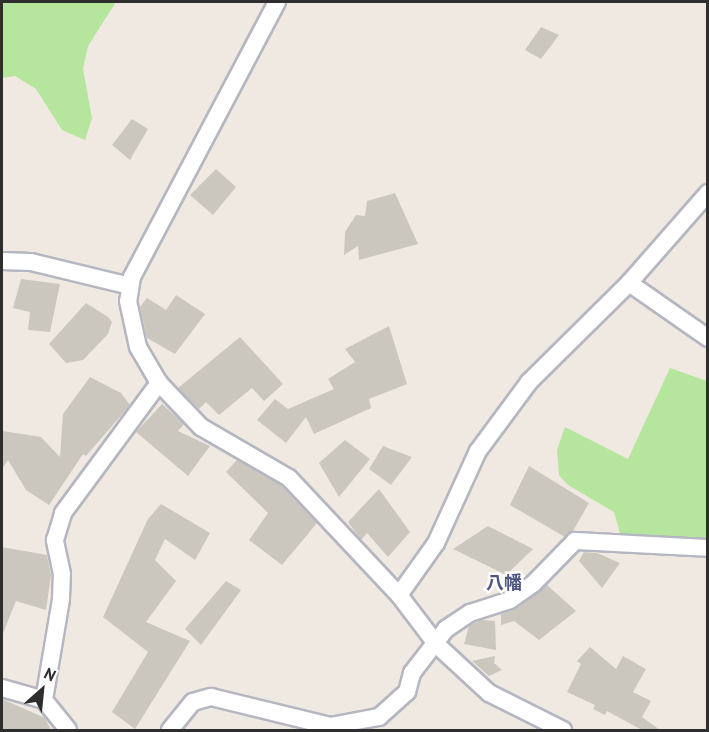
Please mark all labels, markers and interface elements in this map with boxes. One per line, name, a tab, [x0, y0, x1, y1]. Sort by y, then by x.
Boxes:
district label: 八幡	[486, 572, 522, 594]
north arrow	[12, 660, 72, 720]
text: N	[41, 663, 59, 685]

